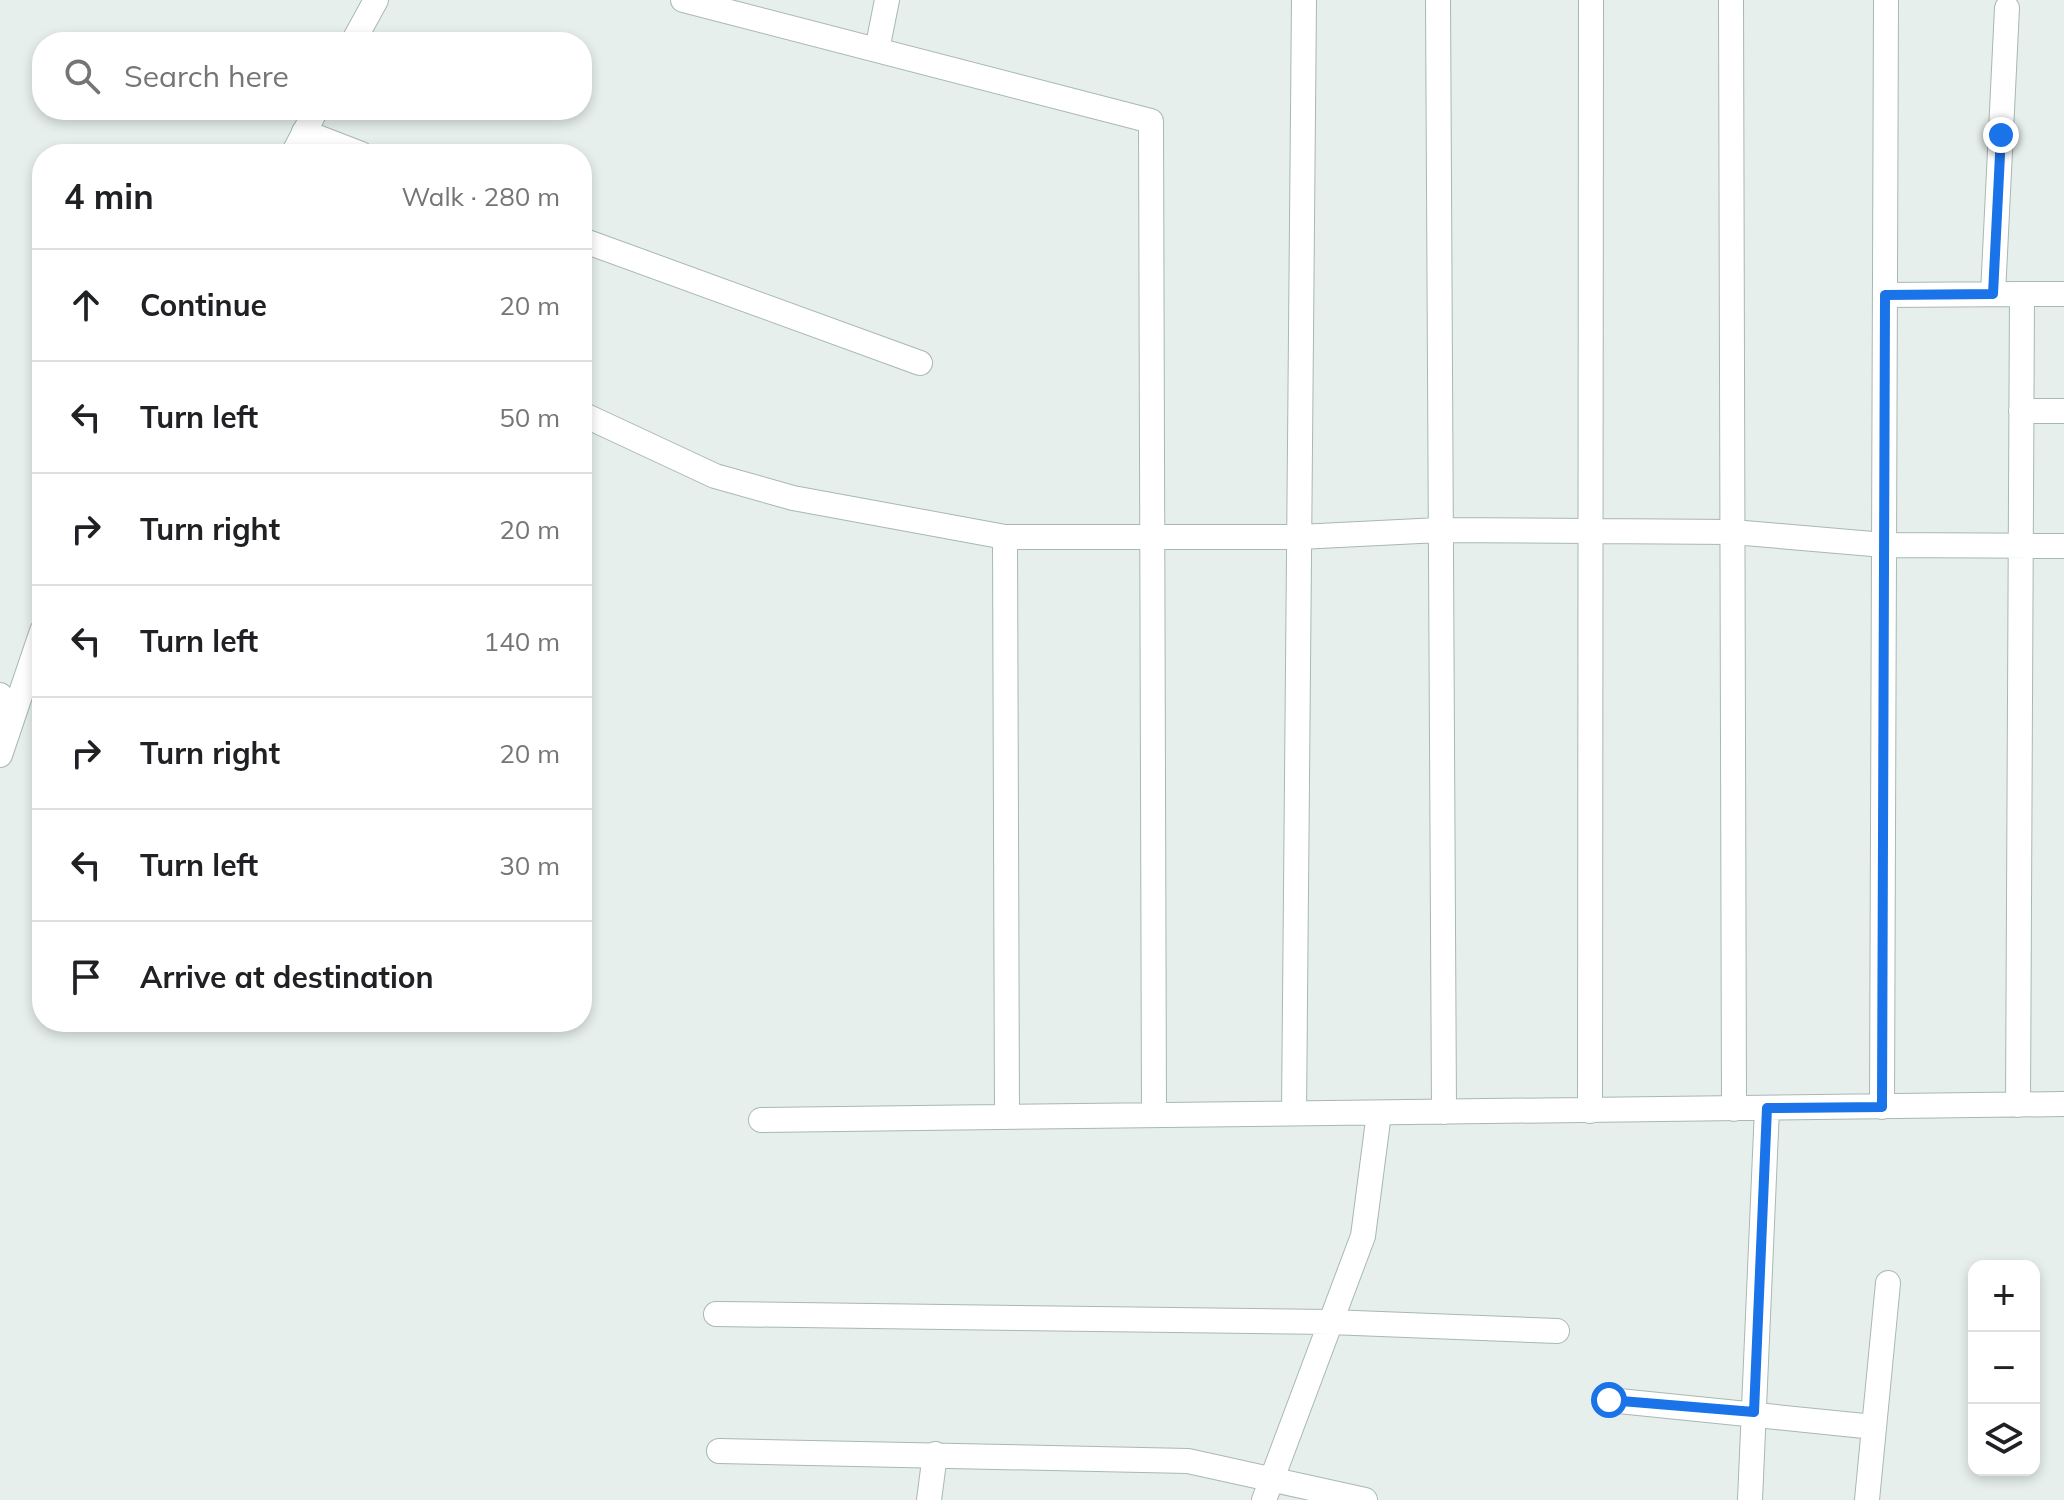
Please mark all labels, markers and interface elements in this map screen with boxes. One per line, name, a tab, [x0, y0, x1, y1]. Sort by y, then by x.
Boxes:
search box	[32, 32, 592, 120]
icon: search	[60, 54, 104, 98]
text: Search here	[124, 57, 289, 95]
route end	[1983, 117, 2019, 153]
text: 4 min	[64, 175, 154, 218]
text: Walk · 280 m	[401, 180, 560, 213]
icon: ahead	[64, 283, 108, 327]
text: Continue	[140, 286, 267, 324]
text: 20 m	[499, 289, 560, 322]
icon: left	[64, 395, 108, 439]
text: Turn left	[140, 398, 258, 436]
text: 50 m	[499, 401, 560, 434]
icon: right	[64, 507, 108, 551]
text: Turn right	[140, 510, 280, 548]
text: 20 m	[499, 513, 560, 546]
icon: left	[64, 619, 108, 663]
text: Turn left	[140, 622, 258, 660]
text: 140 m	[484, 625, 560, 658]
icon: right	[64, 731, 108, 775]
text: Turn right	[140, 734, 280, 772]
text: 20 m	[499, 737, 560, 770]
icon: left	[64, 843, 108, 887]
text: Turn left	[140, 846, 258, 884]
text: 30 m	[499, 849, 560, 882]
icon: arrive	[64, 955, 108, 999]
text: Arrive at destination	[140, 958, 434, 996]
map controls	[1968, 1260, 2040, 1476]
button: +	[1968, 1260, 2040, 1332]
button: −	[1968, 1332, 2040, 1404]
route start	[1591, 1382, 1627, 1418]
button: layers	[1968, 1404, 2040, 1476]

